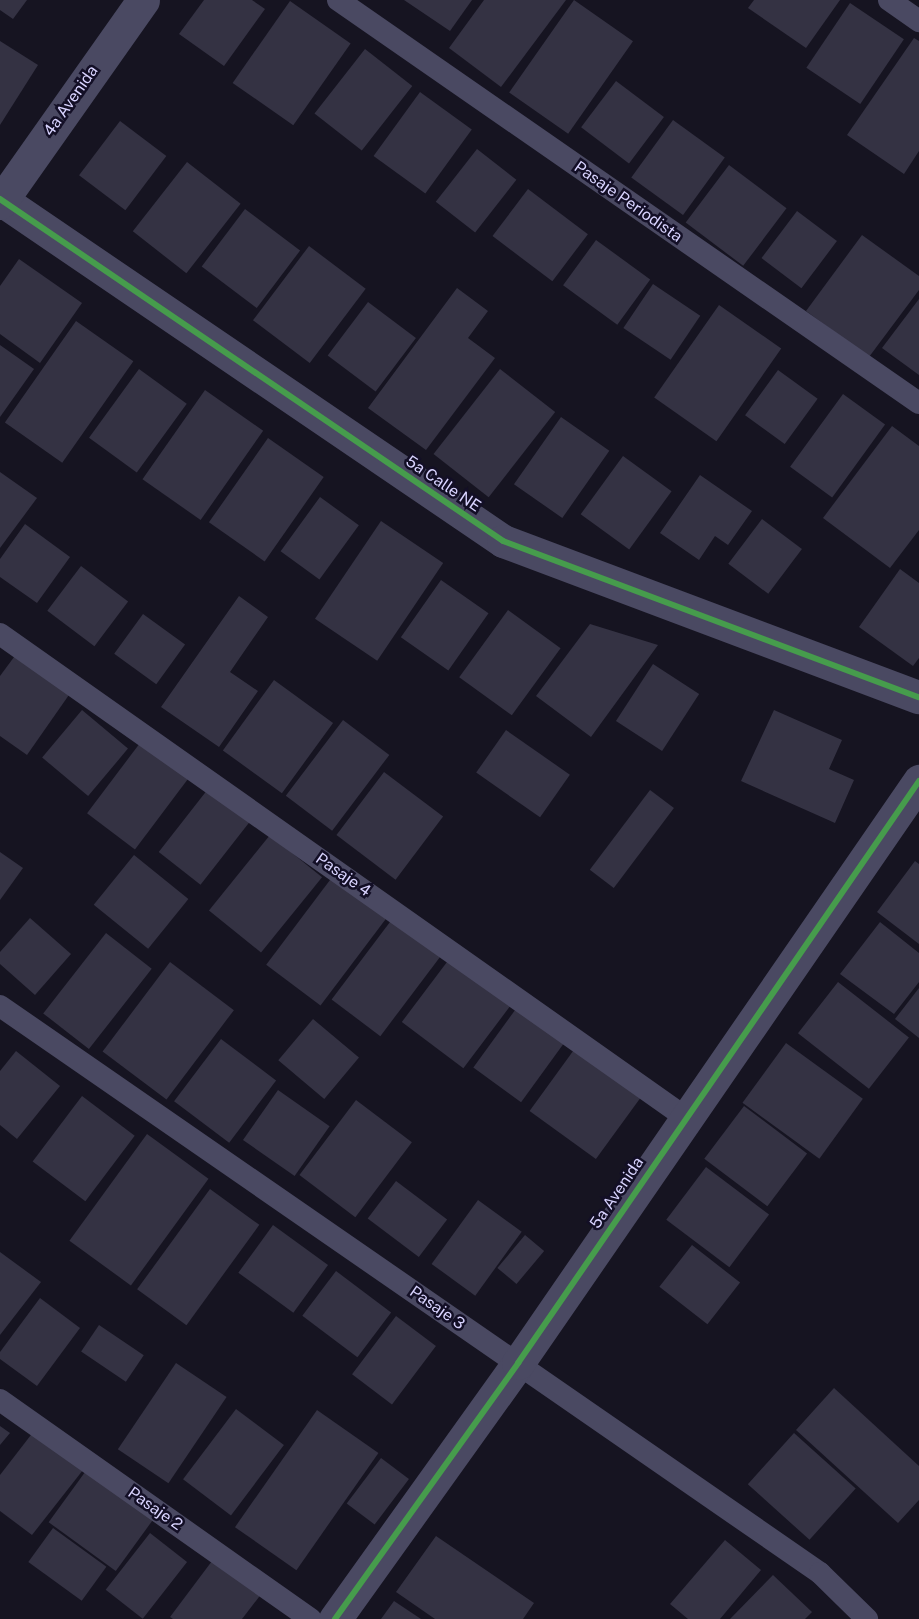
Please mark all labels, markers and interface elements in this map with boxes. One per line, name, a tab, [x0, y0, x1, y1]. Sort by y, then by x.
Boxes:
street label: 4a Avenida	[40, 62, 102, 140]
street label: Pasaje Periodista	[570, 157, 686, 247]
street label: 5a Calle NE	[402, 452, 484, 516]
street label: Pasaje 4	[312, 849, 374, 901]
street label: 5a Avenida	[586, 1154, 648, 1232]
street label: Pasaje 3	[406, 1282, 468, 1334]
street label: Pasaje 2	[124, 1483, 186, 1535]

